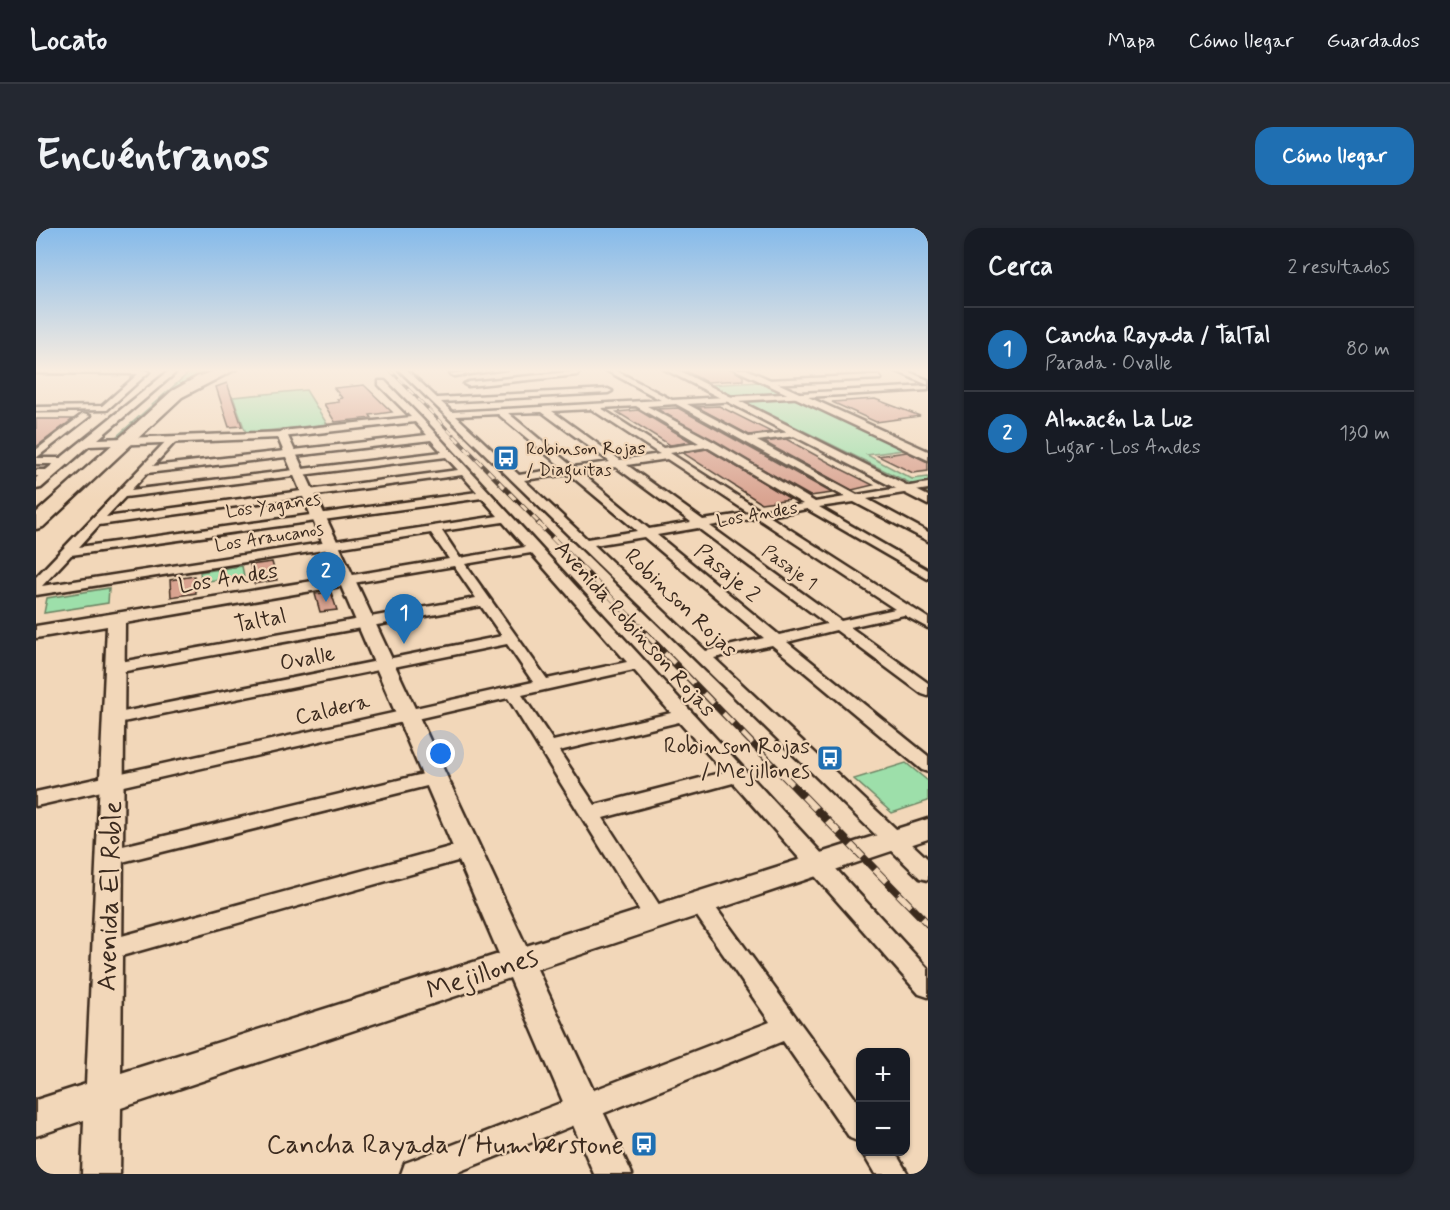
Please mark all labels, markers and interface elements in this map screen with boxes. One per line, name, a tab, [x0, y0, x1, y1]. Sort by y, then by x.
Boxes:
text: Locato	[30, 23, 107, 60]
text: Mapa	[1108, 27, 1156, 55]
text: Cómo llegar	[1189, 27, 1294, 55]
text: Guardados	[1327, 27, 1420, 55]
button: Cómo llegar	[1255, 127, 1414, 185]
text: Encuéntranos	[36, 129, 269, 184]
text: Cerca	[988, 250, 1053, 284]
text: 2 resultados	[1287, 254, 1390, 281]
text: Cancha Rayada / TalTal	[1045, 322, 1270, 350]
text: 1	[1003, 336, 1012, 363]
text: 80 m	[1346, 336, 1390, 363]
text: Parada · Ovalle	[1045, 350, 1172, 377]
text: Almacén La Luz	[1045, 406, 1193, 434]
text: 2	[1003, 420, 1012, 447]
text: 130 m	[1339, 420, 1390, 447]
text: Lugar · Los Andes	[1045, 434, 1201, 461]
place label: Robinson Rojas / Diaguitas	[526, 437, 646, 484]
bus stop icon: Robinson Rojas / Diaguitas	[491, 443, 521, 473]
street label: Los Yaganes	[224, 487, 322, 524]
street label: Los Andes	[715, 496, 800, 534]
street label: Los Araucanos	[213, 518, 325, 558]
street label: Avenida Robinson Rojas	[548, 535, 721, 724]
street label: Pasaje 2	[688, 538, 766, 609]
street label: Pasaje 1	[757, 540, 822, 596]
street label: Robinson Rojas	[618, 543, 743, 664]
pin: 2	[306, 552, 346, 602]
street label: Los Andes	[177, 557, 280, 601]
pin: 1	[384, 594, 424, 644]
street label: Taltal	[232, 603, 289, 639]
street label: Ovalle	[277, 640, 337, 678]
street label: Caldera	[293, 688, 373, 732]
place label: Robinson Rojas / Mejillones	[664, 733, 810, 787]
your location	[426, 739, 455, 768]
bus stop icon: Robinson Rojas / Mejillones	[815, 743, 845, 773]
street label: Avenida El Roble	[90, 800, 131, 992]
street label: Mejillones	[422, 940, 543, 1009]
map controls	[856, 1048, 910, 1156]
button: +	[856, 1048, 910, 1102]
button: −	[856, 1102, 910, 1156]
place label: Cancha Rayada / Humberstone	[266, 1128, 624, 1163]
bus stop icon: Cancha Rayada / Humberstone	[629, 1129, 659, 1159]

